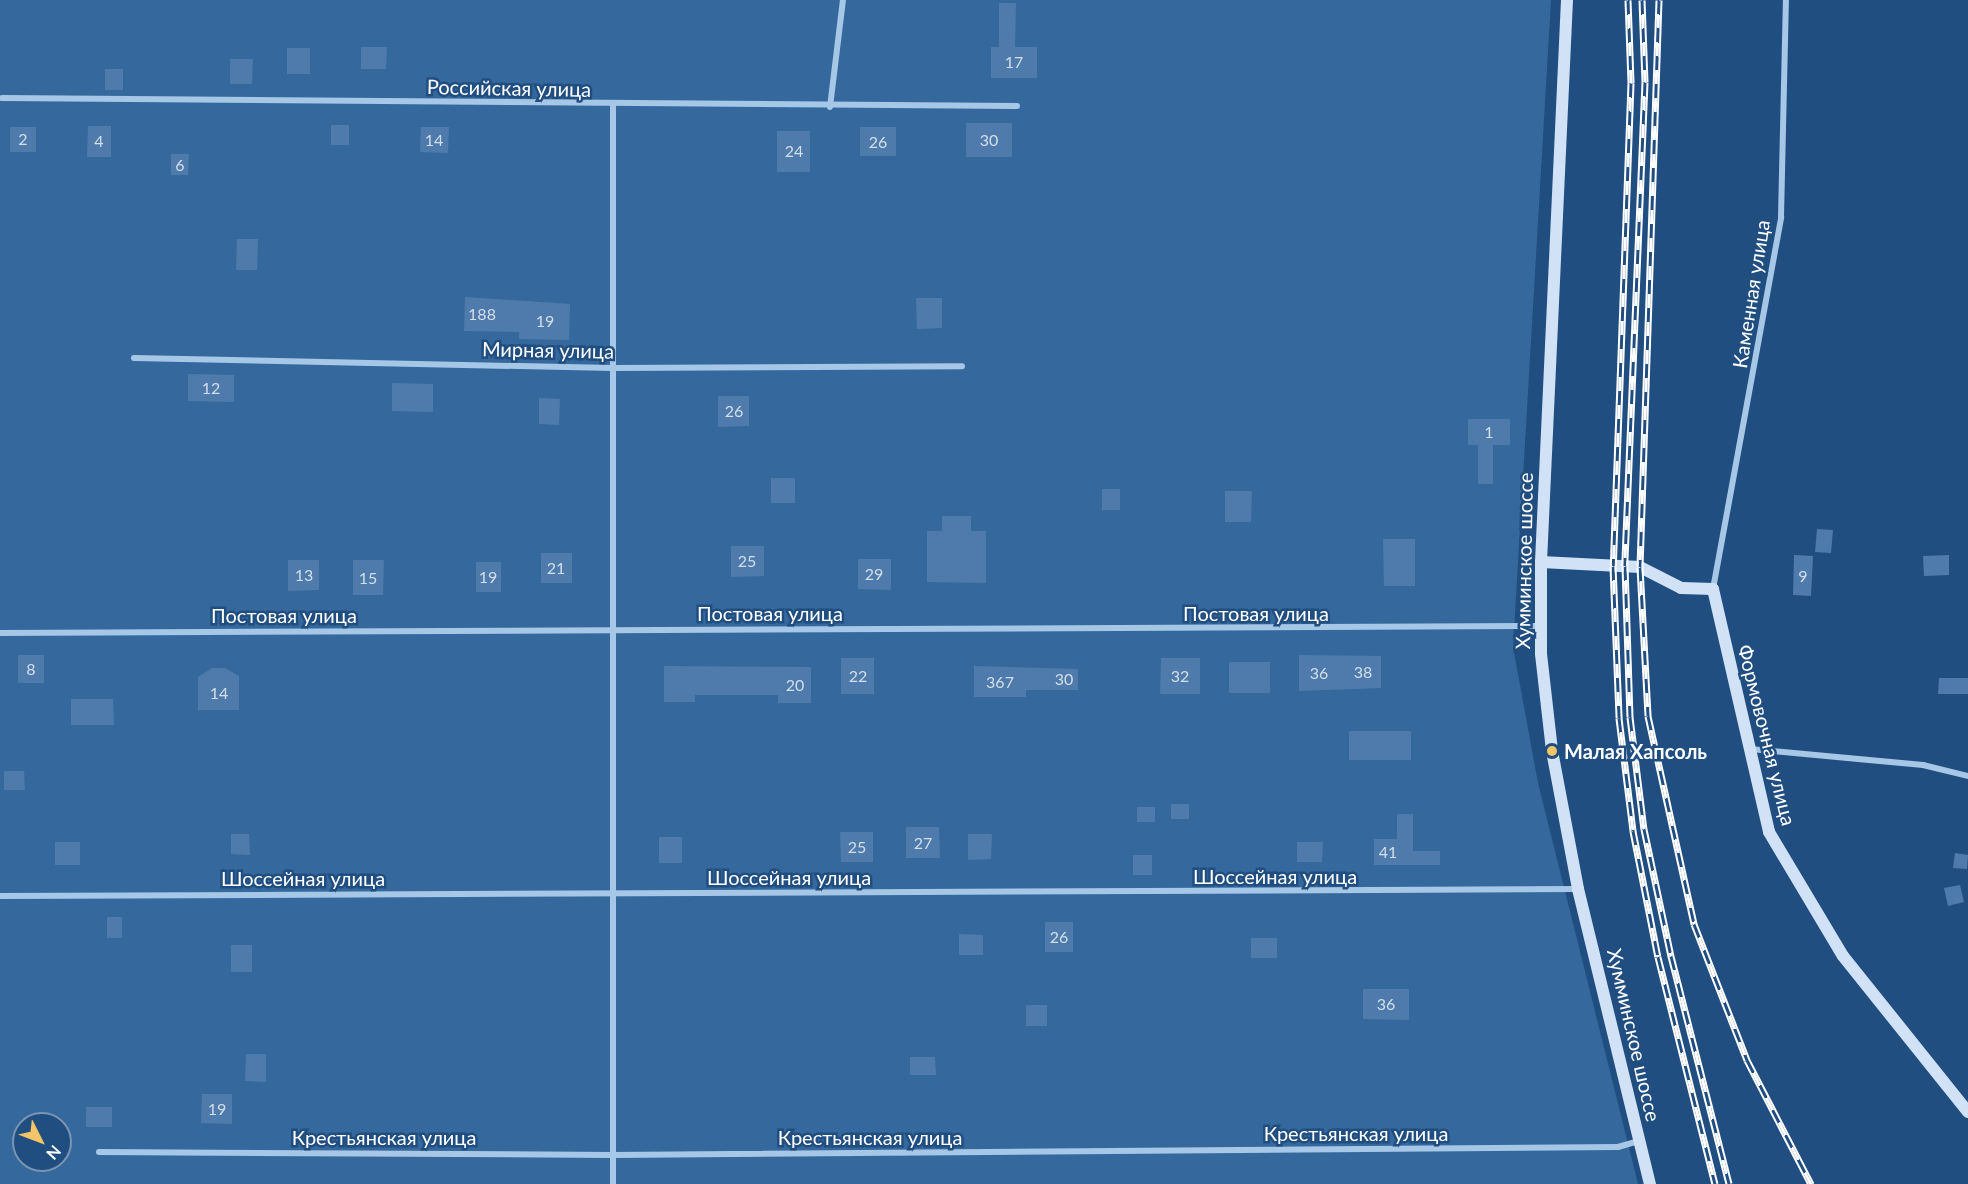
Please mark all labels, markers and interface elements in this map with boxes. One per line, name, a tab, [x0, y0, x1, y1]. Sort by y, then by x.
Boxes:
house number: 17	[1005, 52, 1023, 72]
street label: Российская улица	[427, 75, 591, 101]
house number: 2	[18, 129, 28, 149]
house number: 14	[425, 130, 443, 150]
house number: 30	[980, 130, 998, 150]
house number: 4	[94, 131, 104, 151]
house number: 26	[869, 132, 887, 152]
house number: 24	[785, 141, 803, 161]
house number: 6	[175, 155, 185, 175]
street label: Каменная улица	[1727, 218, 1775, 370]
house number: 188	[468, 304, 496, 324]
house number: 19	[536, 311, 554, 331]
street label: Мирная улица	[482, 337, 614, 363]
house number: 12	[202, 378, 220, 398]
house number: 26	[725, 401, 743, 421]
house number: 1	[1484, 422, 1494, 442]
street label: Хумминское шоссе	[1510, 472, 1538, 650]
house number: 25	[738, 551, 756, 571]
house number: 21	[547, 558, 565, 578]
house number: 29	[865, 564, 883, 584]
house number: 13	[295, 565, 313, 585]
house number: 9	[1798, 566, 1808, 586]
house number: 19	[479, 567, 497, 587]
house number: 15	[359, 568, 377, 588]
street label: Постовая улица	[697, 601, 843, 625]
street label: Постовая улица	[1183, 601, 1329, 625]
street label: Постовая улица	[211, 603, 357, 627]
street label: Формовочная улица	[1733, 642, 1801, 828]
house number: 8	[26, 659, 36, 679]
house number: 38	[1354, 662, 1372, 682]
house number: 36	[1310, 663, 1328, 683]
house number: 22	[849, 666, 867, 686]
house number: 32	[1171, 666, 1189, 686]
house number: 30	[1055, 669, 1073, 689]
house number: 367	[986, 672, 1014, 692]
house number: 20	[786, 675, 804, 695]
house number: 14	[210, 683, 228, 703]
place label: Малая Хапсоль	[1564, 739, 1707, 763]
marker: Малая Хапсоль	[1545, 744, 1559, 758]
house number: 27	[914, 833, 932, 853]
house number: 25	[848, 837, 866, 857]
house number: 41	[1379, 842, 1397, 862]
street label: Шоссейная улица	[1193, 864, 1357, 888]
street label: Шоссейная улица	[707, 865, 871, 889]
street label: Шоссейная улица	[221, 866, 385, 890]
house number: 26	[1050, 927, 1068, 947]
street label: Хумминское шоссе	[1602, 946, 1666, 1124]
house number: 36	[1377, 994, 1395, 1014]
house number: 19	[208, 1099, 226, 1119]
north arrow	[12, 1112, 72, 1172]
street label: Крестьянская улица	[1264, 1121, 1448, 1145]
street label: Крестьянская улица	[292, 1125, 476, 1149]
street label: Крестьянская улица	[778, 1125, 962, 1149]
text: N	[43, 1142, 65, 1164]

